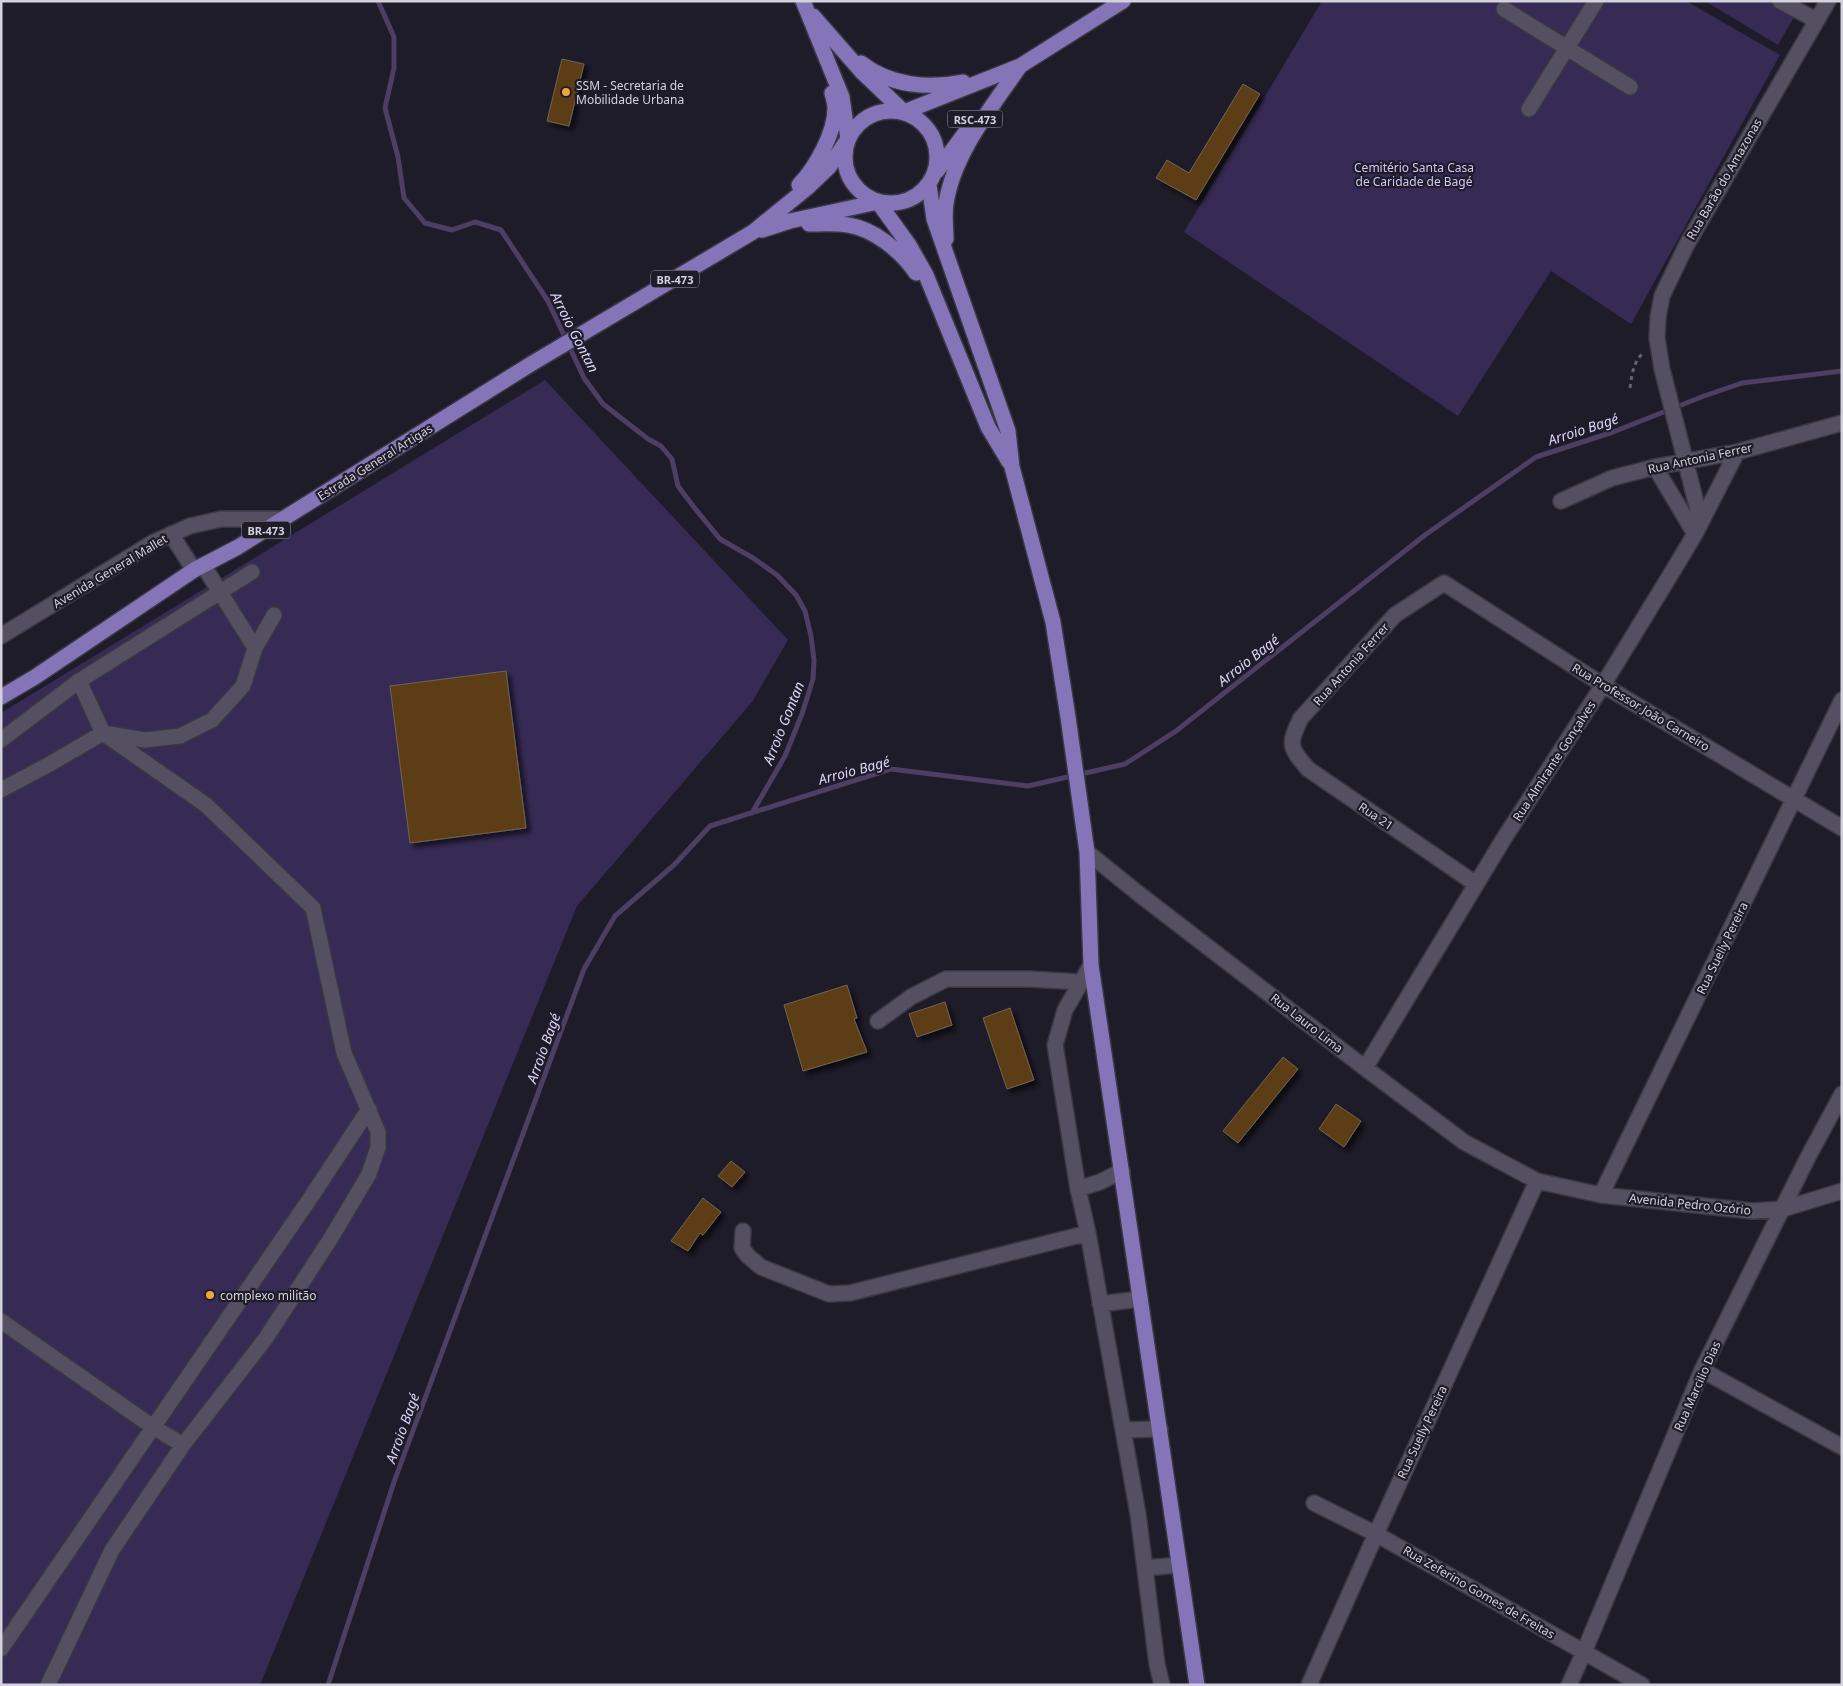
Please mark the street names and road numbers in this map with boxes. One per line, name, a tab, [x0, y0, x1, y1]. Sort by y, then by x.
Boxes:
road number: RSC-473	[948, 110, 1002, 128]
street label: Rua Barão do Amazonas	[1682, 115, 1766, 243]
road number: BR-473	[651, 270, 699, 288]
street label: Estrada General Artigas	[314, 420, 436, 504]
street label: Rua Antonia Ferrer	[1646, 439, 1754, 477]
road number: BR-473	[242, 522, 290, 538]
street label: Avenida General Mallet	[50, 530, 171, 612]
street label: Rua Antonia Ferrer	[1309, 619, 1393, 709]
street label: Rua Professor João Carneiro	[1569, 659, 1713, 755]
street label: Rua Almirante Gonçalves	[1509, 697, 1600, 825]
street label: Rua 21	[1355, 798, 1397, 834]
street label: Rua Suelly Pereira	[1692, 899, 1752, 997]
street label: Rua Lauro Lima	[1267, 989, 1347, 1057]
street label: Avenida Pedro Ozório	[1628, 1189, 1752, 1219]
street label: Rua Marcilio Dias	[1670, 1338, 1725, 1434]
street label: Rua Suelly Pereira	[1393, 1383, 1451, 1481]
street label: Rua Zeferino Gomes de Freitas	[1400, 1541, 1558, 1643]

